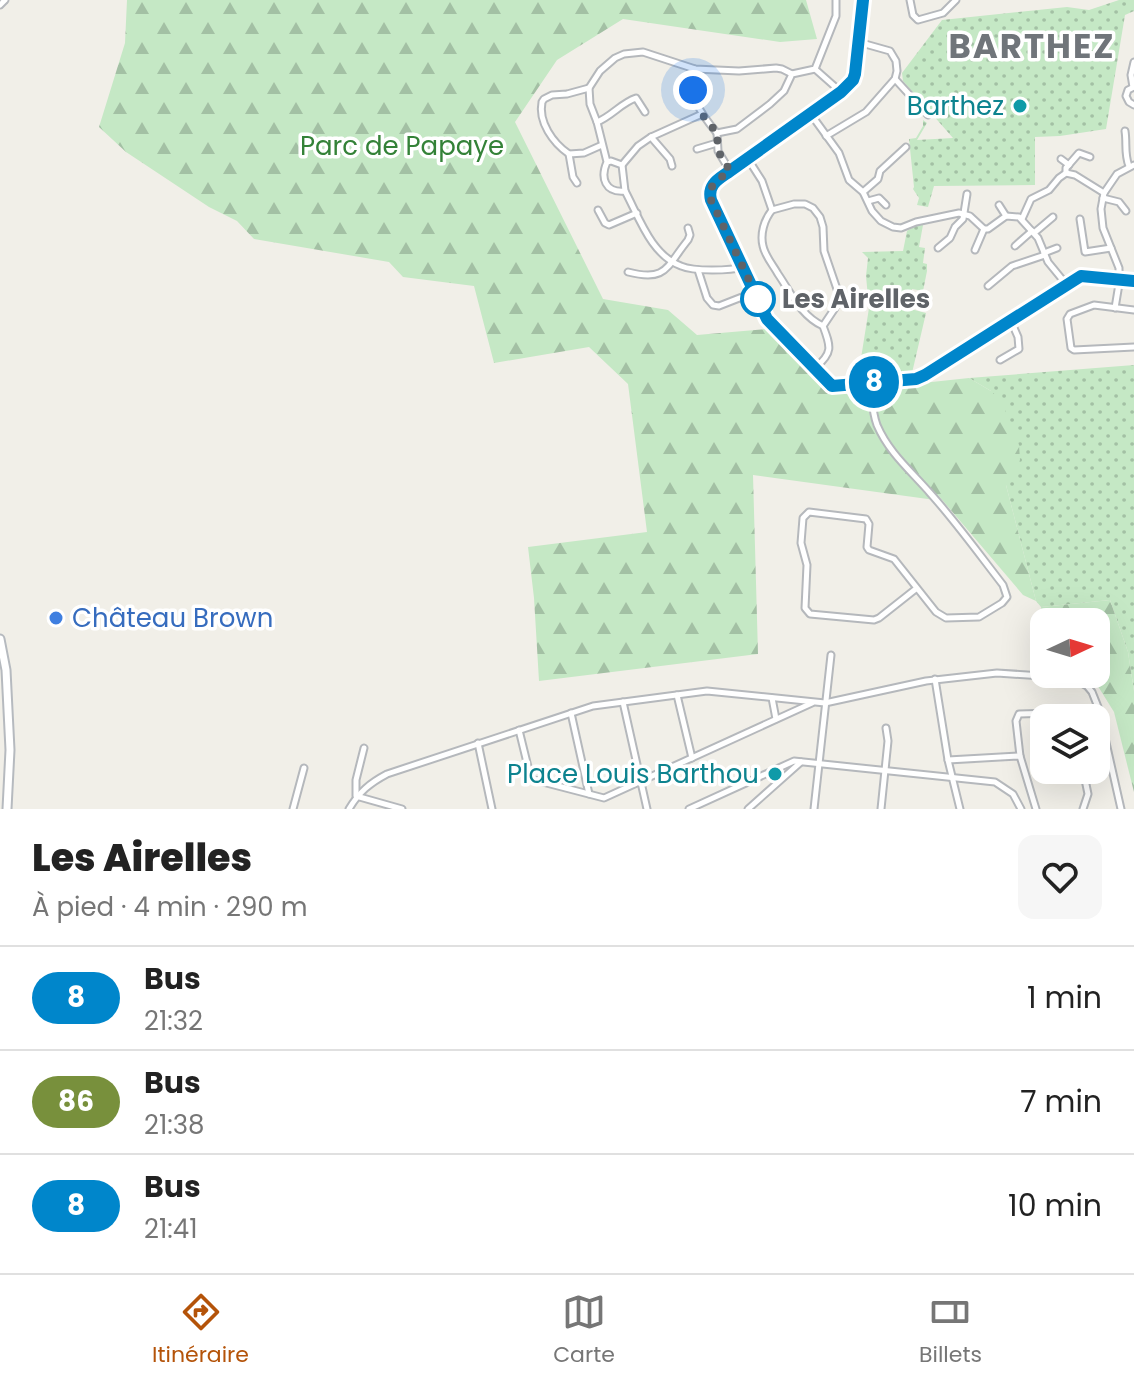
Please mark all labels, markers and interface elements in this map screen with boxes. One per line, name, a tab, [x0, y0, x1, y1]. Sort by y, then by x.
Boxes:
district label: BARTHEZ	[948, 22, 1116, 70]
your location	[673, 70, 713, 110]
place label: Barthez	[907, 88, 1004, 124]
marker: Barthez	[1011, 97, 1029, 115]
park label: Parc de Papaye	[300, 128, 504, 164]
place label: Les Airelles	[782, 281, 930, 317]
marker: Les Airelles	[741, 282, 775, 316]
line badge: 8	[848, 356, 900, 408]
text: 8	[865, 362, 883, 401]
place label: Château Brown	[72, 600, 273, 636]
north arrow	[1030, 608, 1110, 688]
map controls	[1030, 608, 1110, 784]
marker: Château Brown	[47, 609, 65, 627]
button: layers	[1030, 704, 1110, 784]
place label: Place Louis Barthou	[507, 756, 759, 792]
marker: Place Louis Barthou	[766, 765, 784, 783]
text: Les Airelles	[32, 831, 252, 884]
button: heart	[1018, 835, 1102, 919]
text: À pied · 4 min · 290 m	[32, 889, 307, 925]
text: Bus	[144, 957, 201, 1000]
text: 1 min	[1027, 976, 1102, 1019]
text: 8	[67, 978, 85, 1017]
text: 21:32	[144, 1003, 203, 1039]
text: Bus	[144, 1061, 201, 1104]
text: 7 min	[1020, 1080, 1102, 1123]
text: 86	[58, 1082, 94, 1121]
text: 21:38	[144, 1107, 205, 1143]
text: Bus	[144, 1165, 201, 1208]
text: 10 min	[1008, 1184, 1102, 1227]
text: 8	[67, 1186, 85, 1225]
text: 21:41	[144, 1211, 197, 1247]
tab: Itinéraire	[152, 1290, 249, 1371]
tab: Carte	[553, 1290, 615, 1371]
tab: Billets	[919, 1290, 982, 1371]

